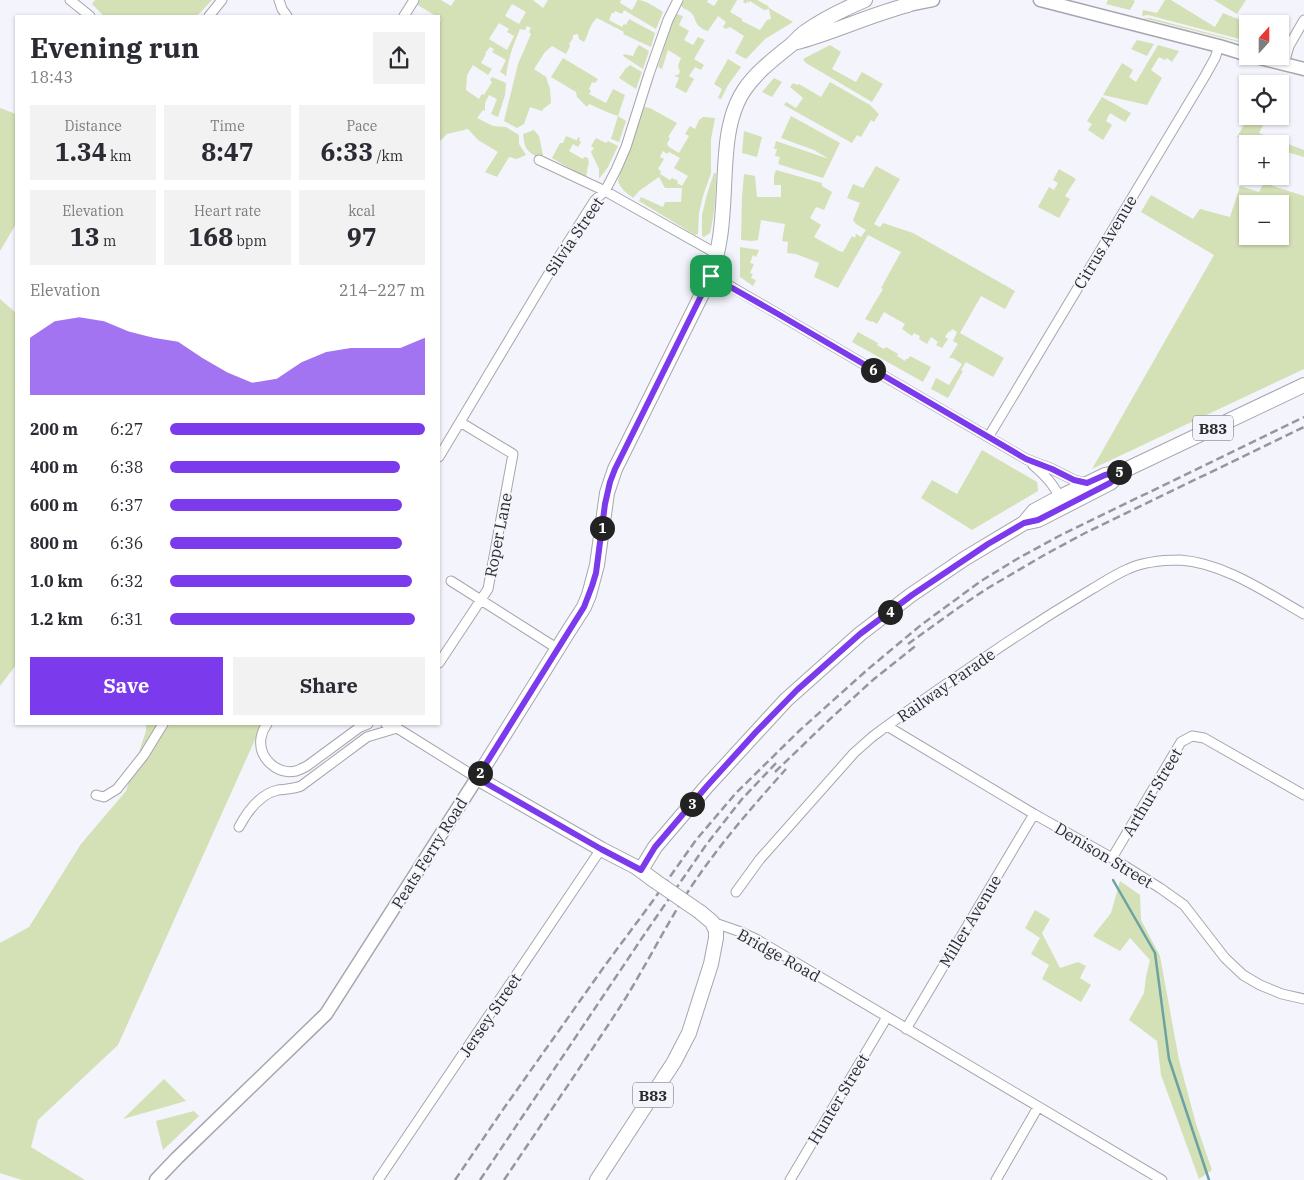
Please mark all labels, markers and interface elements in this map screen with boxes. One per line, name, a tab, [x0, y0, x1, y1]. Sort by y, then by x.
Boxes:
north arrow	[1239, 15, 1289, 65]
map controls	[1239, 15, 1289, 245]
text: Evening run	[30, 29, 199, 66]
button: share	[373, 32, 425, 84]
text: 18:43	[30, 67, 73, 87]
button: locate	[1239, 75, 1289, 125]
text: Distance	[65, 117, 122, 135]
text: Time	[210, 117, 245, 135]
text: Pace	[346, 117, 377, 135]
text: 1.34	[55, 135, 107, 168]
text: 8:47	[201, 135, 254, 168]
text: 6:33	[321, 135, 373, 168]
button: +	[1239, 135, 1289, 185]
text: km	[107, 147, 132, 165]
text: /km	[373, 147, 403, 165]
street label: Citrus Avenue	[1069, 191, 1141, 293]
street label: Silvia Street	[540, 193, 608, 279]
button: −	[1239, 195, 1289, 245]
text: Elevation	[62, 202, 124, 220]
text: Heart rate	[194, 202, 261, 220]
text: kcal	[348, 202, 375, 220]
text: 13	[70, 220, 100, 253]
text: 168	[188, 220, 233, 253]
text: 97	[347, 220, 377, 253]
text: m	[100, 232, 116, 250]
text: bpm	[233, 232, 267, 250]
pin	[690, 255, 732, 297]
icon: arrive	[697, 262, 725, 290]
text: Elevation	[30, 280, 100, 300]
text: 214–227 m	[339, 280, 425, 300]
pin: 6	[860, 358, 886, 382]
text: 6	[869, 361, 878, 379]
road number: B83	[1193, 416, 1233, 440]
text: 200 m	[30, 419, 78, 439]
text: 6:27	[110, 419, 143, 439]
text: 400 m	[30, 457, 78, 477]
text: 6:38	[110, 457, 143, 477]
pin: 5	[1106, 460, 1132, 484]
text: 5	[1115, 463, 1124, 481]
street label: Roper Lane	[480, 491, 516, 579]
text: 600 m	[30, 495, 78, 515]
text: 6:37	[110, 495, 143, 515]
pin: 1	[590, 516, 614, 540]
text: 1	[598, 519, 607, 537]
text: 800 m	[30, 533, 78, 553]
text: 6:36	[110, 533, 143, 553]
text: 1.0 km	[30, 571, 83, 591]
text: 6:32	[110, 571, 143, 591]
pin: 4	[878, 600, 902, 624]
text: 4	[886, 603, 895, 621]
text: 1.2 km	[30, 609, 83, 629]
text: 6:31	[110, 609, 143, 629]
street label: Railway Parade	[893, 644, 999, 726]
button: Save	[30, 657, 223, 715]
button: Share	[233, 657, 425, 715]
street label: Arthur Street	[1118, 744, 1186, 840]
pin: 2	[468, 760, 492, 786]
text: 2	[476, 764, 485, 782]
pin: 3	[680, 792, 704, 816]
street label: Peats Ferry Road	[387, 794, 471, 912]
text: 3	[688, 795, 697, 813]
street label: Denison Street	[1051, 818, 1157, 892]
street label: Miller Avenue	[935, 871, 1005, 971]
street label: Bridge Road	[734, 924, 824, 986]
street label: Jersey Street	[455, 969, 525, 1061]
street label: Hunter Street	[803, 1050, 873, 1148]
road number: B83	[633, 1082, 673, 1108]

